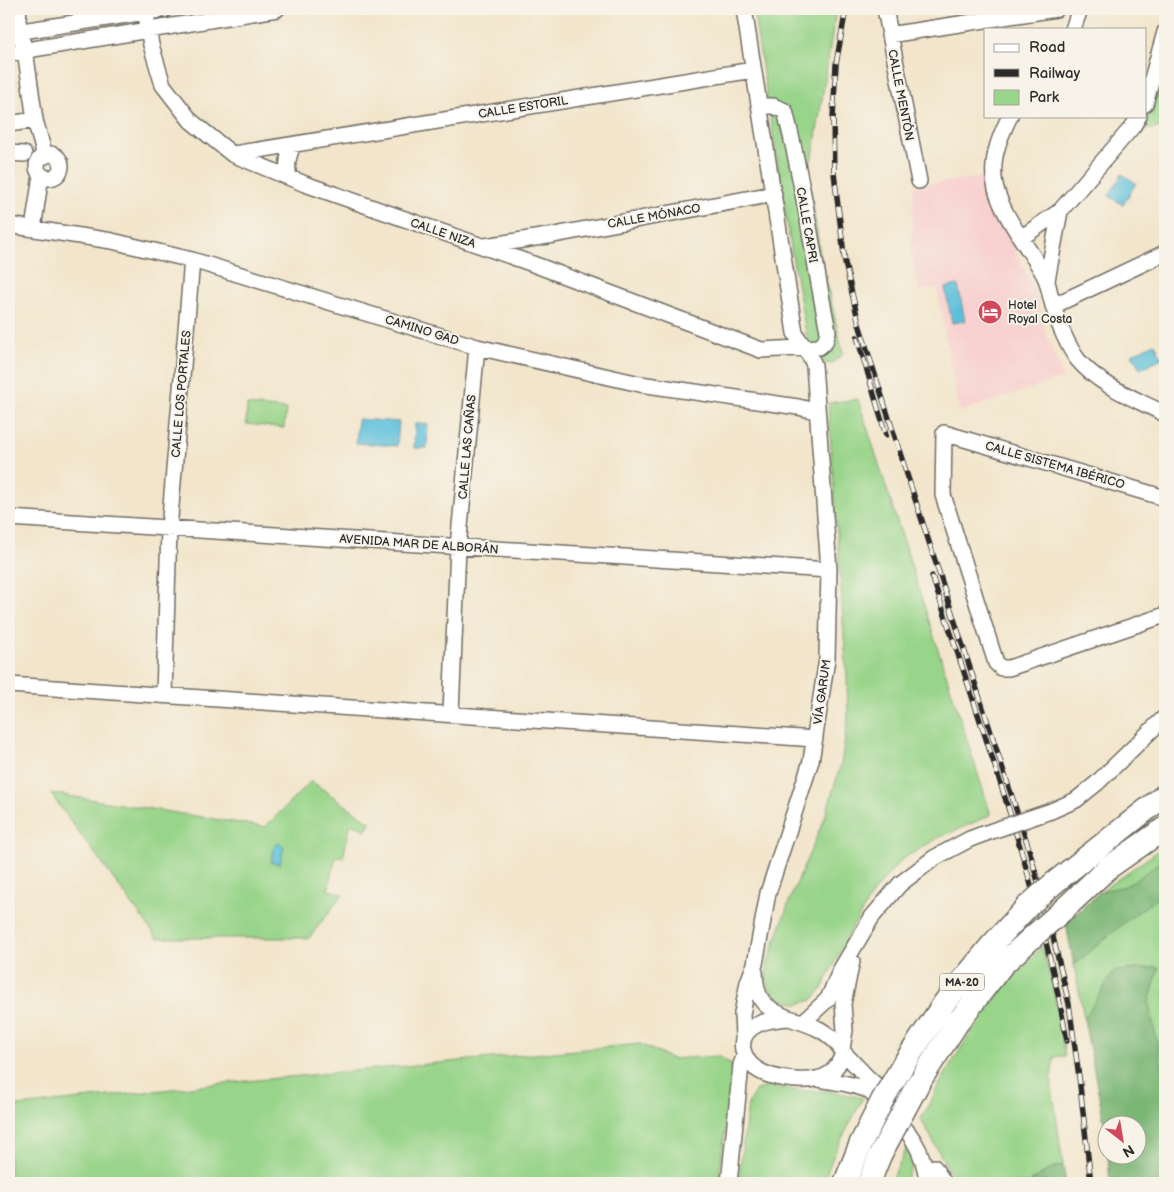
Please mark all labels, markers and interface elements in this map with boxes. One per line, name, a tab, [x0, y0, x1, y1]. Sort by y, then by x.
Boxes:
legend	[984, 28, 1146, 118]
text: Road	[1029, 38, 1065, 57]
street label: CALLE MENTÓN	[884, 48, 919, 142]
text: Railway	[1029, 64, 1080, 83]
text: Park	[1029, 88, 1060, 107]
street label: CALLE ESTORIL	[477, 93, 569, 122]
street label: CALLE CAPRI	[792, 186, 821, 264]
street label: CALLE MÓNACO	[606, 199, 702, 232]
street label: CALLE NIZA	[408, 215, 478, 252]
place label: Hotel Royal Costa	[1008, 298, 1073, 327]
hotel icon: Hotel Royal Costa	[977, 299, 1003, 325]
street label: CAMINO GAD	[383, 312, 461, 349]
street label: CALLE LOS PORTALES	[168, 330, 195, 458]
street label: CALLE LAS CAÑAS	[453, 394, 480, 500]
street label: CALLE SISTEMA IBÉRICO	[984, 437, 1126, 493]
street label: AVENIDA MAR DE ALBORÁN	[339, 529, 499, 558]
street label: VÍA GARUM	[809, 658, 834, 726]
road number: MA-20	[940, 974, 984, 990]
north arrow	[1096, 1114, 1146, 1164]
text: N	[1120, 1141, 1137, 1161]

